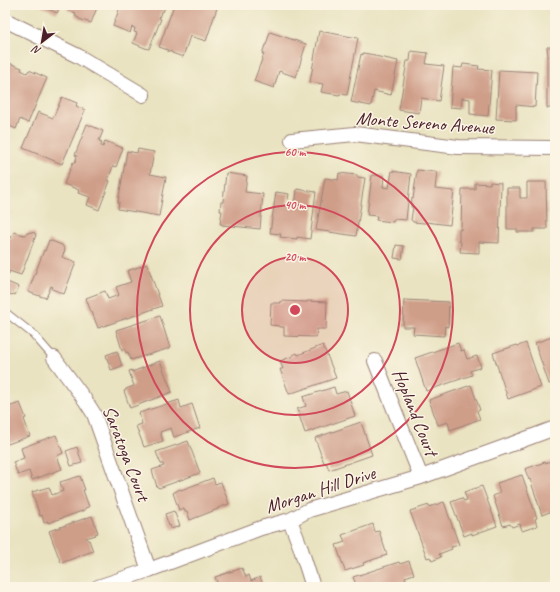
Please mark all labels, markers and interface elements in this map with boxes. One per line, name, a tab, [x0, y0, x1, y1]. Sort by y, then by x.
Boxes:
north arrow	[22, 22, 62, 62]
text: N	[28, 42, 43, 58]
street label: Monte Sereno Avenue	[355, 106, 496, 140]
text: 60 m	[285, 144, 307, 160]
text: 40 m	[285, 197, 306, 213]
text: 20 m	[285, 249, 306, 265]
centre of rings	[288, 303, 302, 317]
street label: Hopland Court	[387, 365, 444, 462]
street label: Saratoga Court	[97, 402, 156, 506]
street label: Morgan Hill Drive	[262, 460, 380, 519]

